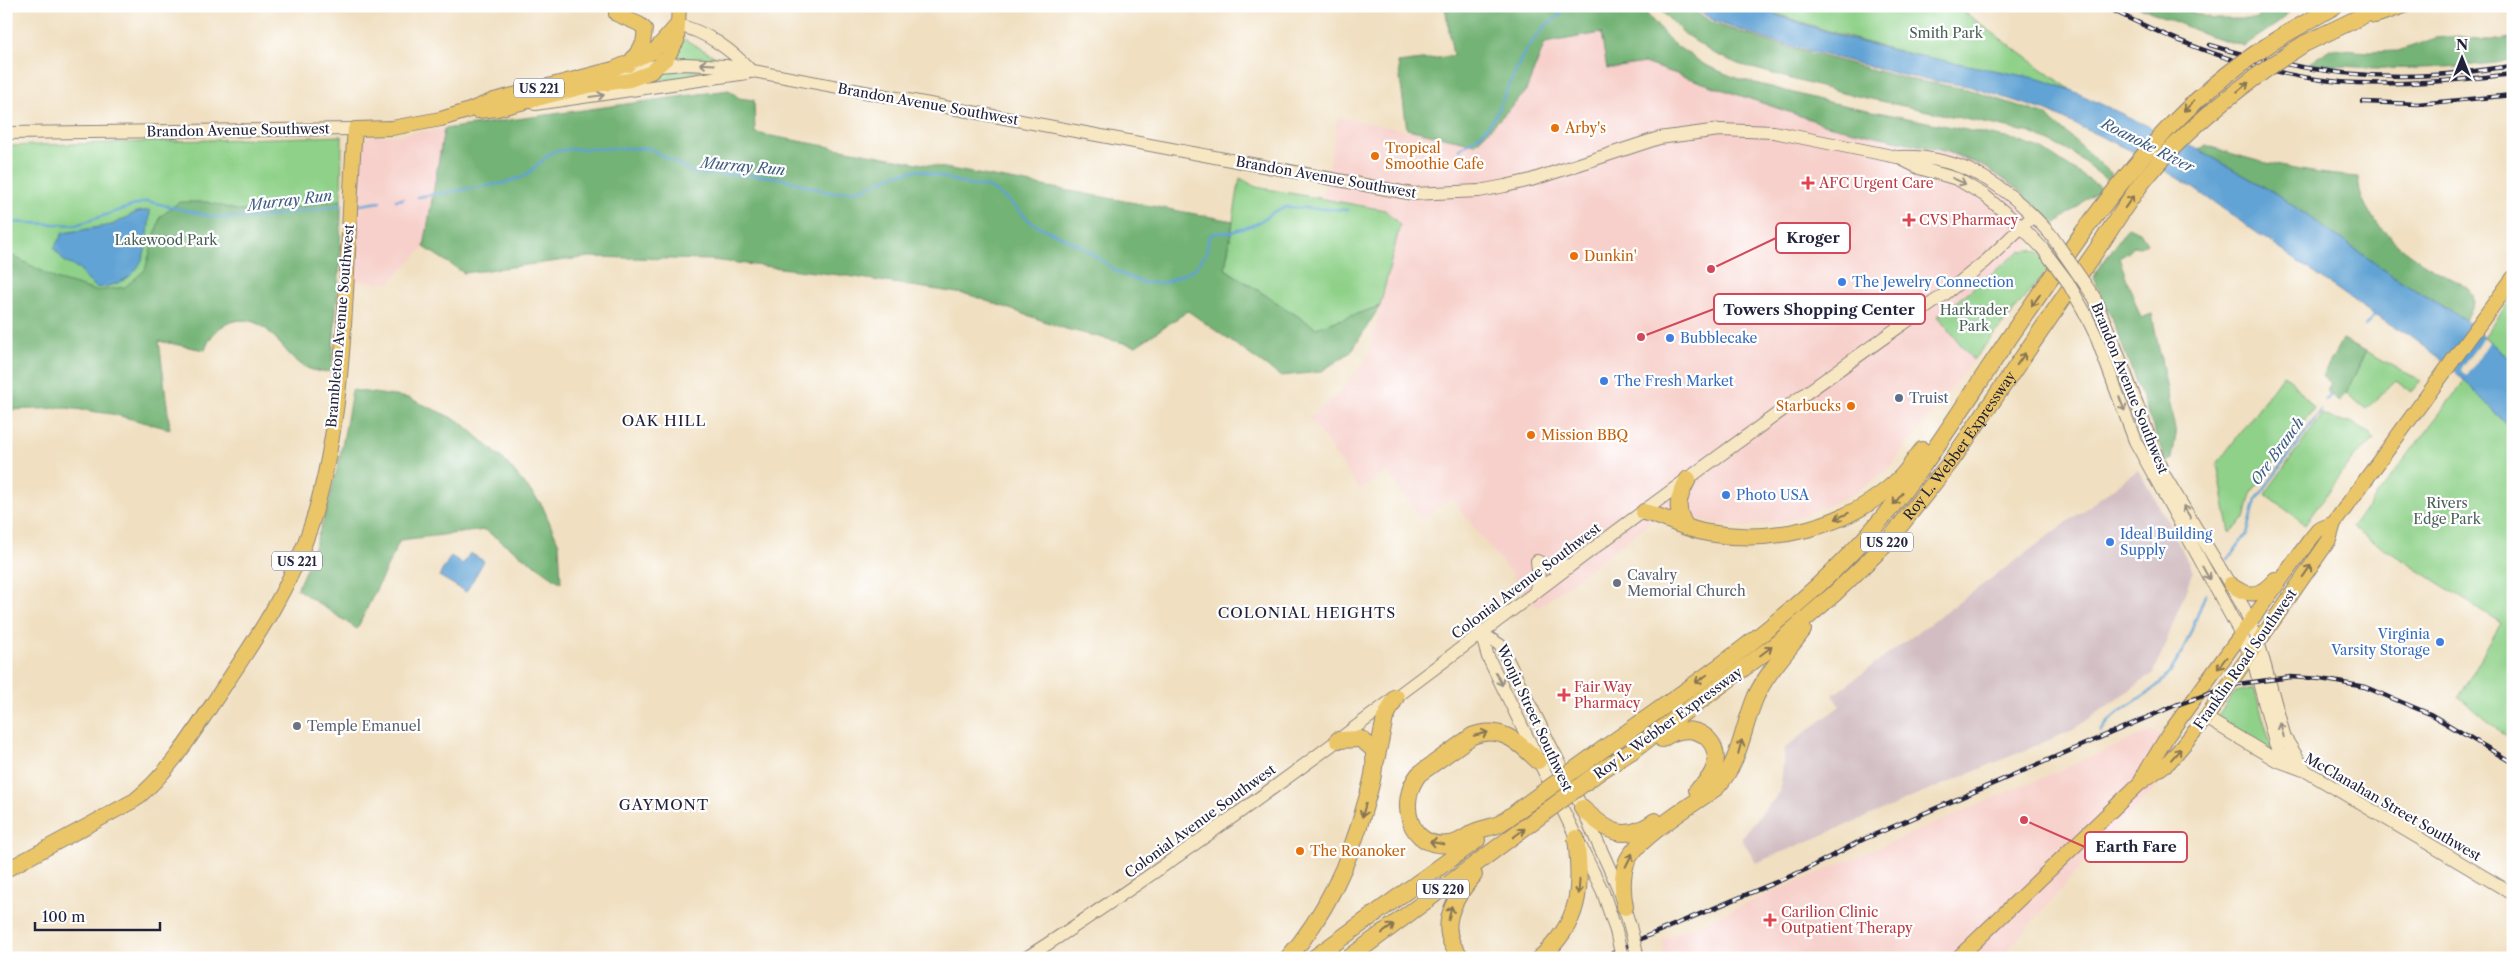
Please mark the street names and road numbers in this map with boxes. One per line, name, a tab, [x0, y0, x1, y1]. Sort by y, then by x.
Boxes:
road number: US 221	[514, 78, 564, 98]
street label: Brandon Avenue Southwest	[836, 79, 1020, 129]
street label: Brandon Avenue Southwest	[146, 119, 330, 141]
street label: Brandon Avenue Southwest	[1234, 152, 1418, 202]
street label: Brambleton Avenue Southwest	[322, 223, 358, 429]
street label: Brandon Avenue Southwest	[2087, 300, 2173, 476]
street label: Roy L. Webber Expressway	[1899, 368, 2019, 524]
street label: Colonial Avenue Southwest	[1448, 519, 1604, 643]
road number: US 220	[1861, 532, 1913, 552]
road number: US 221	[272, 552, 322, 570]
street label: Franklin Road Southwest	[2190, 585, 2300, 733]
street label: Wonju Street Southwest	[1493, 641, 1577, 794]
street label: Roy L. Webber Expressway	[1590, 663, 1746, 783]
street label: McClanahan Street Southwest	[2302, 749, 2484, 865]
street label: Colonial Avenue Southwest	[1121, 760, 1279, 882]
road number: US 220	[1417, 880, 1469, 899]

